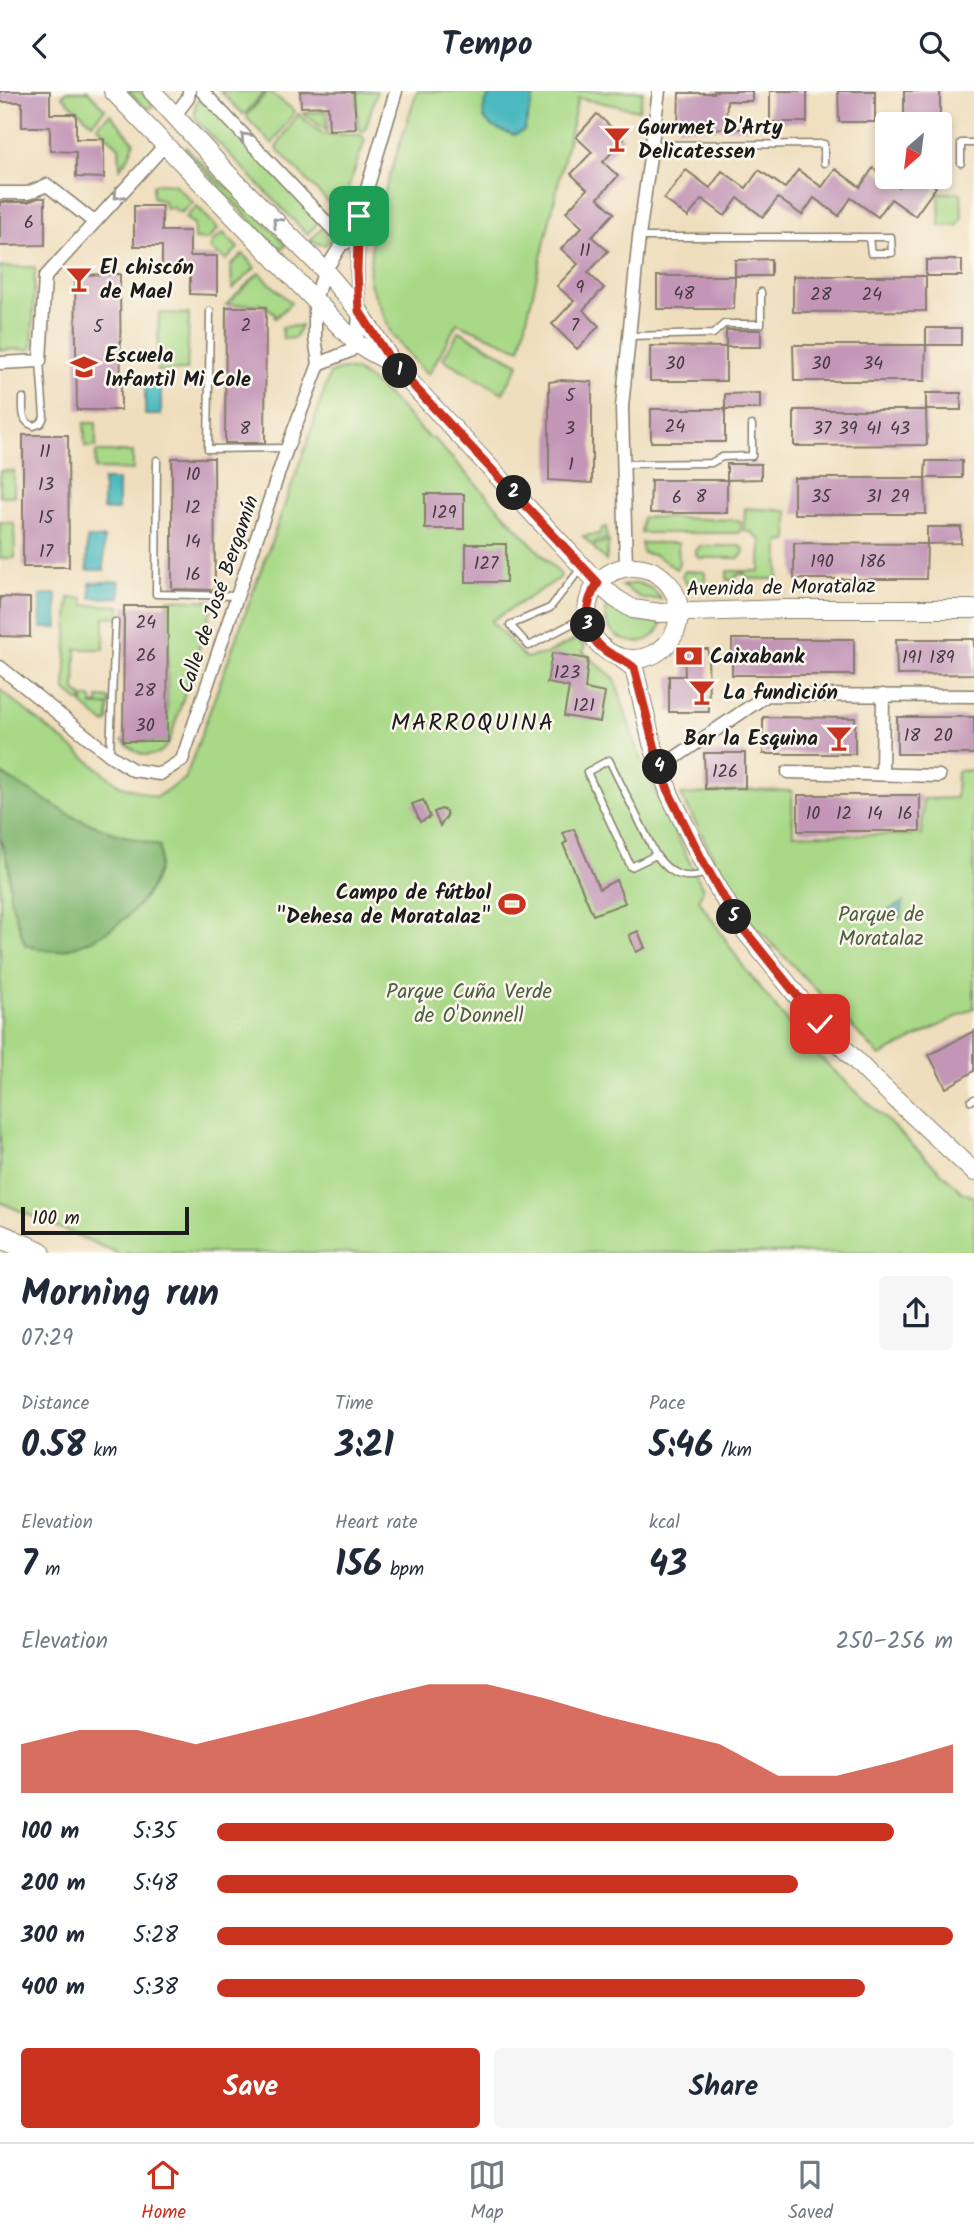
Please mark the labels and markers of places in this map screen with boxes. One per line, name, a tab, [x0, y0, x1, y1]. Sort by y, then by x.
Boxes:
place label: Gourmet D'Arty Delicatessen	[638, 112, 783, 169]
bar icon: Gourmet D'Arty Delicatessen	[602, 124, 632, 154]
pin	[329, 186, 389, 246]
place label: El chiscón de Mael	[100, 252, 194, 309]
bar icon: El chiscón de Mael	[64, 264, 94, 294]
place label: Escuela Infantil Mi Cole	[105, 340, 251, 397]
school or university icon: Escuela Infantil Mi Cole	[69, 352, 99, 382]
pin: 1	[382, 353, 418, 389]
pin: 2	[496, 475, 532, 511]
pin: 3	[570, 607, 606, 643]
bank icon: Caixabank	[674, 641, 704, 671]
place label: Caixabank	[710, 641, 805, 674]
bar icon: La fundición	[687, 677, 717, 707]
place label: La fundición	[723, 677, 838, 710]
place label: Bar la Esquina	[684, 723, 818, 756]
bar icon: Bar la Esquina	[824, 723, 854, 753]
pin: 4	[642, 749, 678, 785]
place label: Campo de fútbol "Dehesa de Moratalaz"	[276, 877, 491, 934]
sports icon: Campo de fútbol "Dehesa de Moratalaz"	[497, 889, 527, 919]
pin: 5	[716, 899, 752, 935]
pin	[790, 994, 850, 1054]

